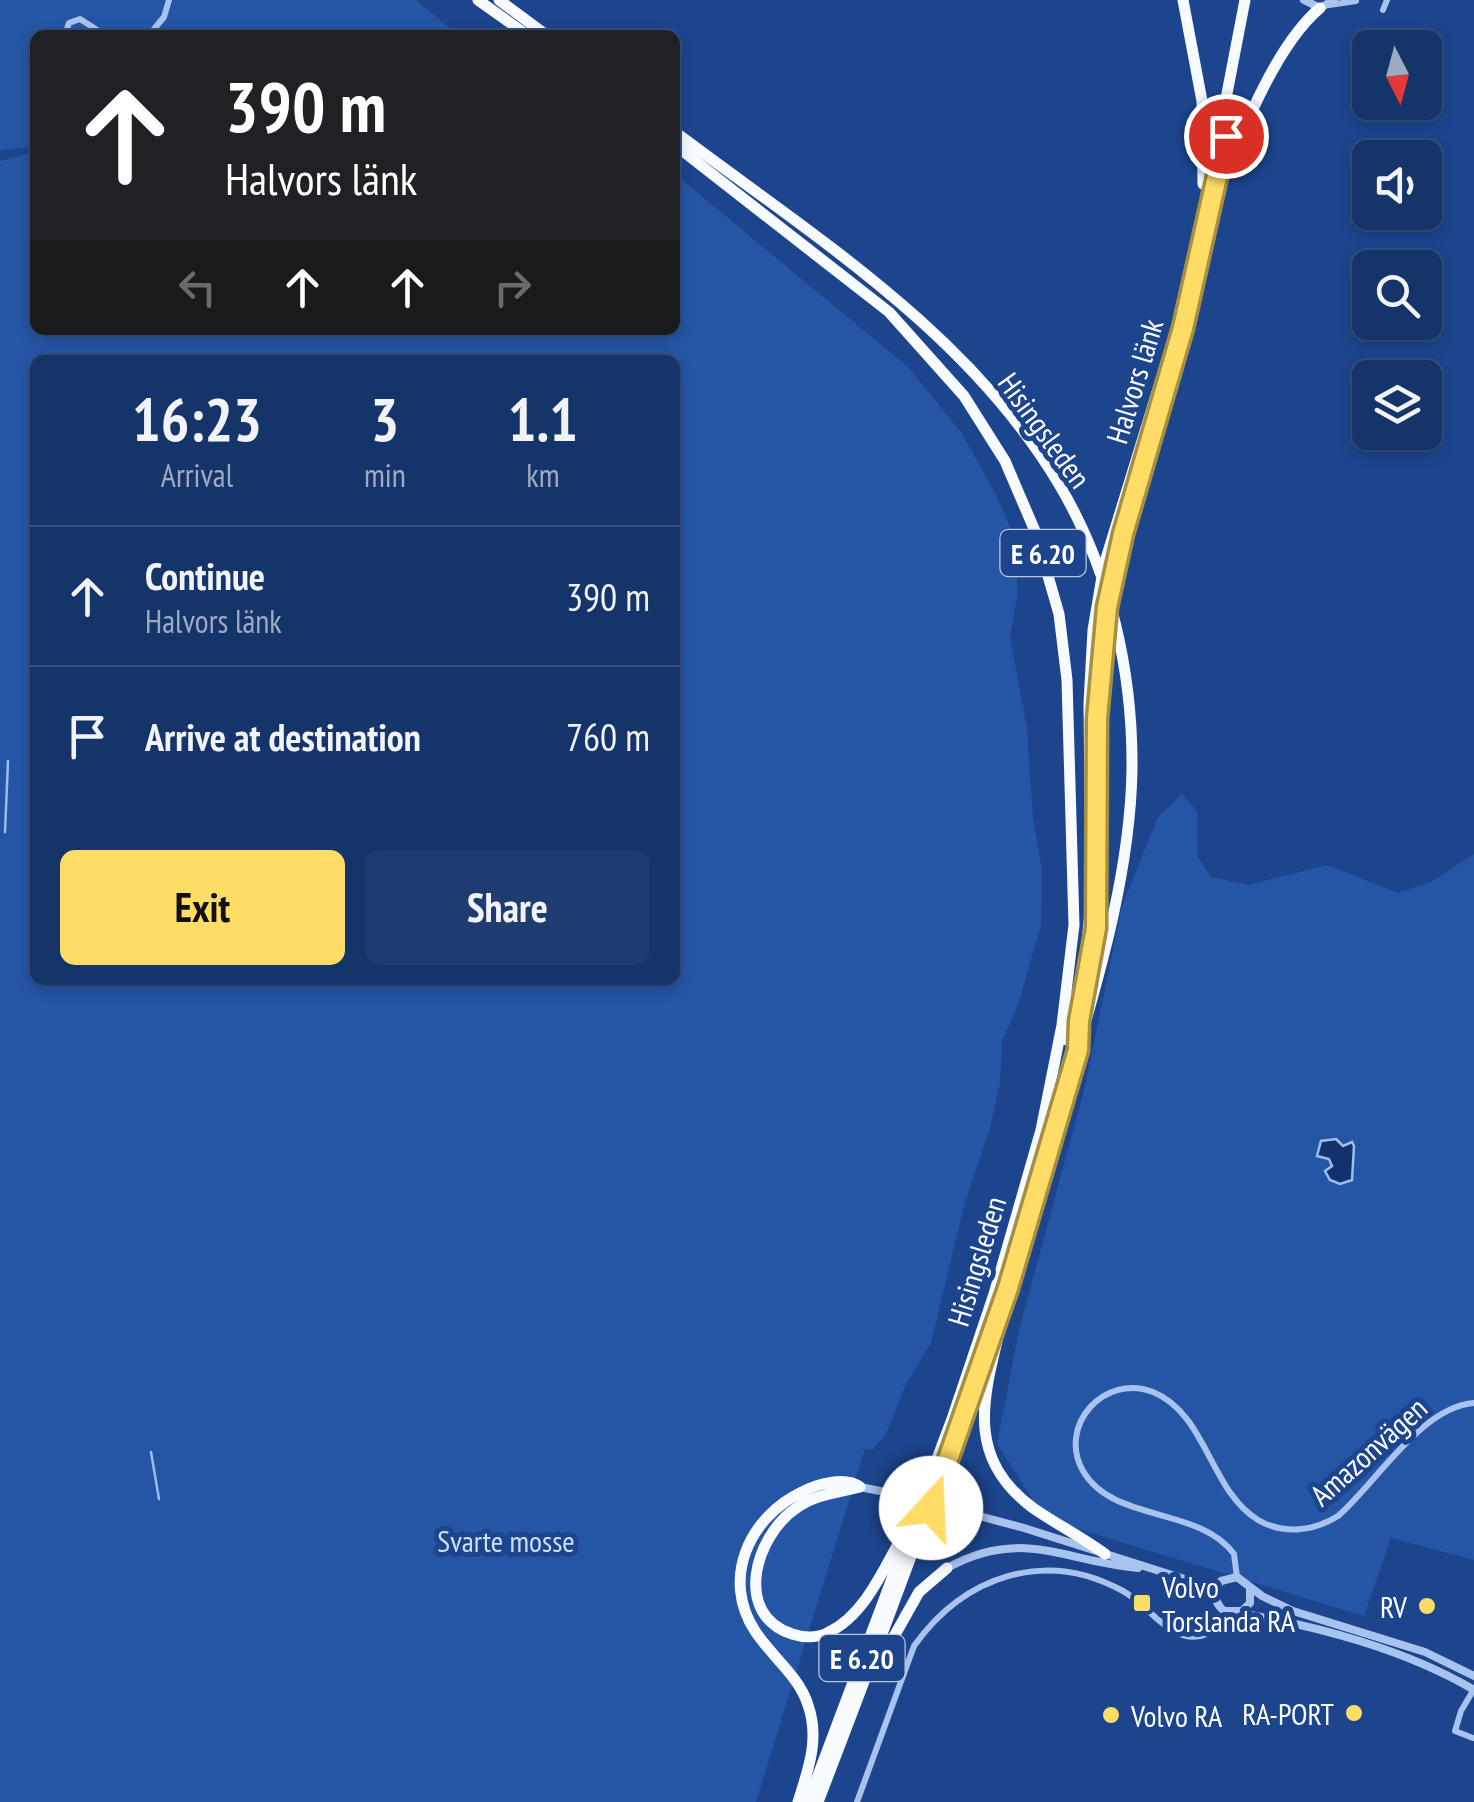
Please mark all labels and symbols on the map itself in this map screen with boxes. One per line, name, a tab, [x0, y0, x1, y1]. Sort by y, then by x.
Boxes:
north arrow	[1352, 30, 1442, 120]
pin	[1184, 94, 1269, 179]
street label: Halvors länk	[1097, 314, 1171, 448]
street label: Hisingsleden	[990, 365, 1100, 495]
road number: E 6.20	[1000, 530, 1086, 576]
street label: Hisingsleden	[938, 1191, 1014, 1331]
street label: Amazonvägen	[1301, 1388, 1435, 1514]
position arrow	[879, 1456, 983, 1560]
park label: Svarte mosse	[437, 1521, 575, 1560]
place label: Volvo Torslanda RA	[1161, 1567, 1296, 1640]
place label: RV	[1380, 1587, 1407, 1626]
marker: Volvo Torslanda RA	[1131, 1592, 1153, 1614]
marker: RV	[1416, 1595, 1438, 1617]
road number: E 6.20	[820, 1635, 904, 1681]
place label: RA-PORT	[1242, 1694, 1334, 1733]
place label: Volvo RA	[1130, 1696, 1223, 1735]
marker: RA-PORT	[1343, 1702, 1365, 1724]
marker: Volvo RA	[1100, 1704, 1122, 1726]

